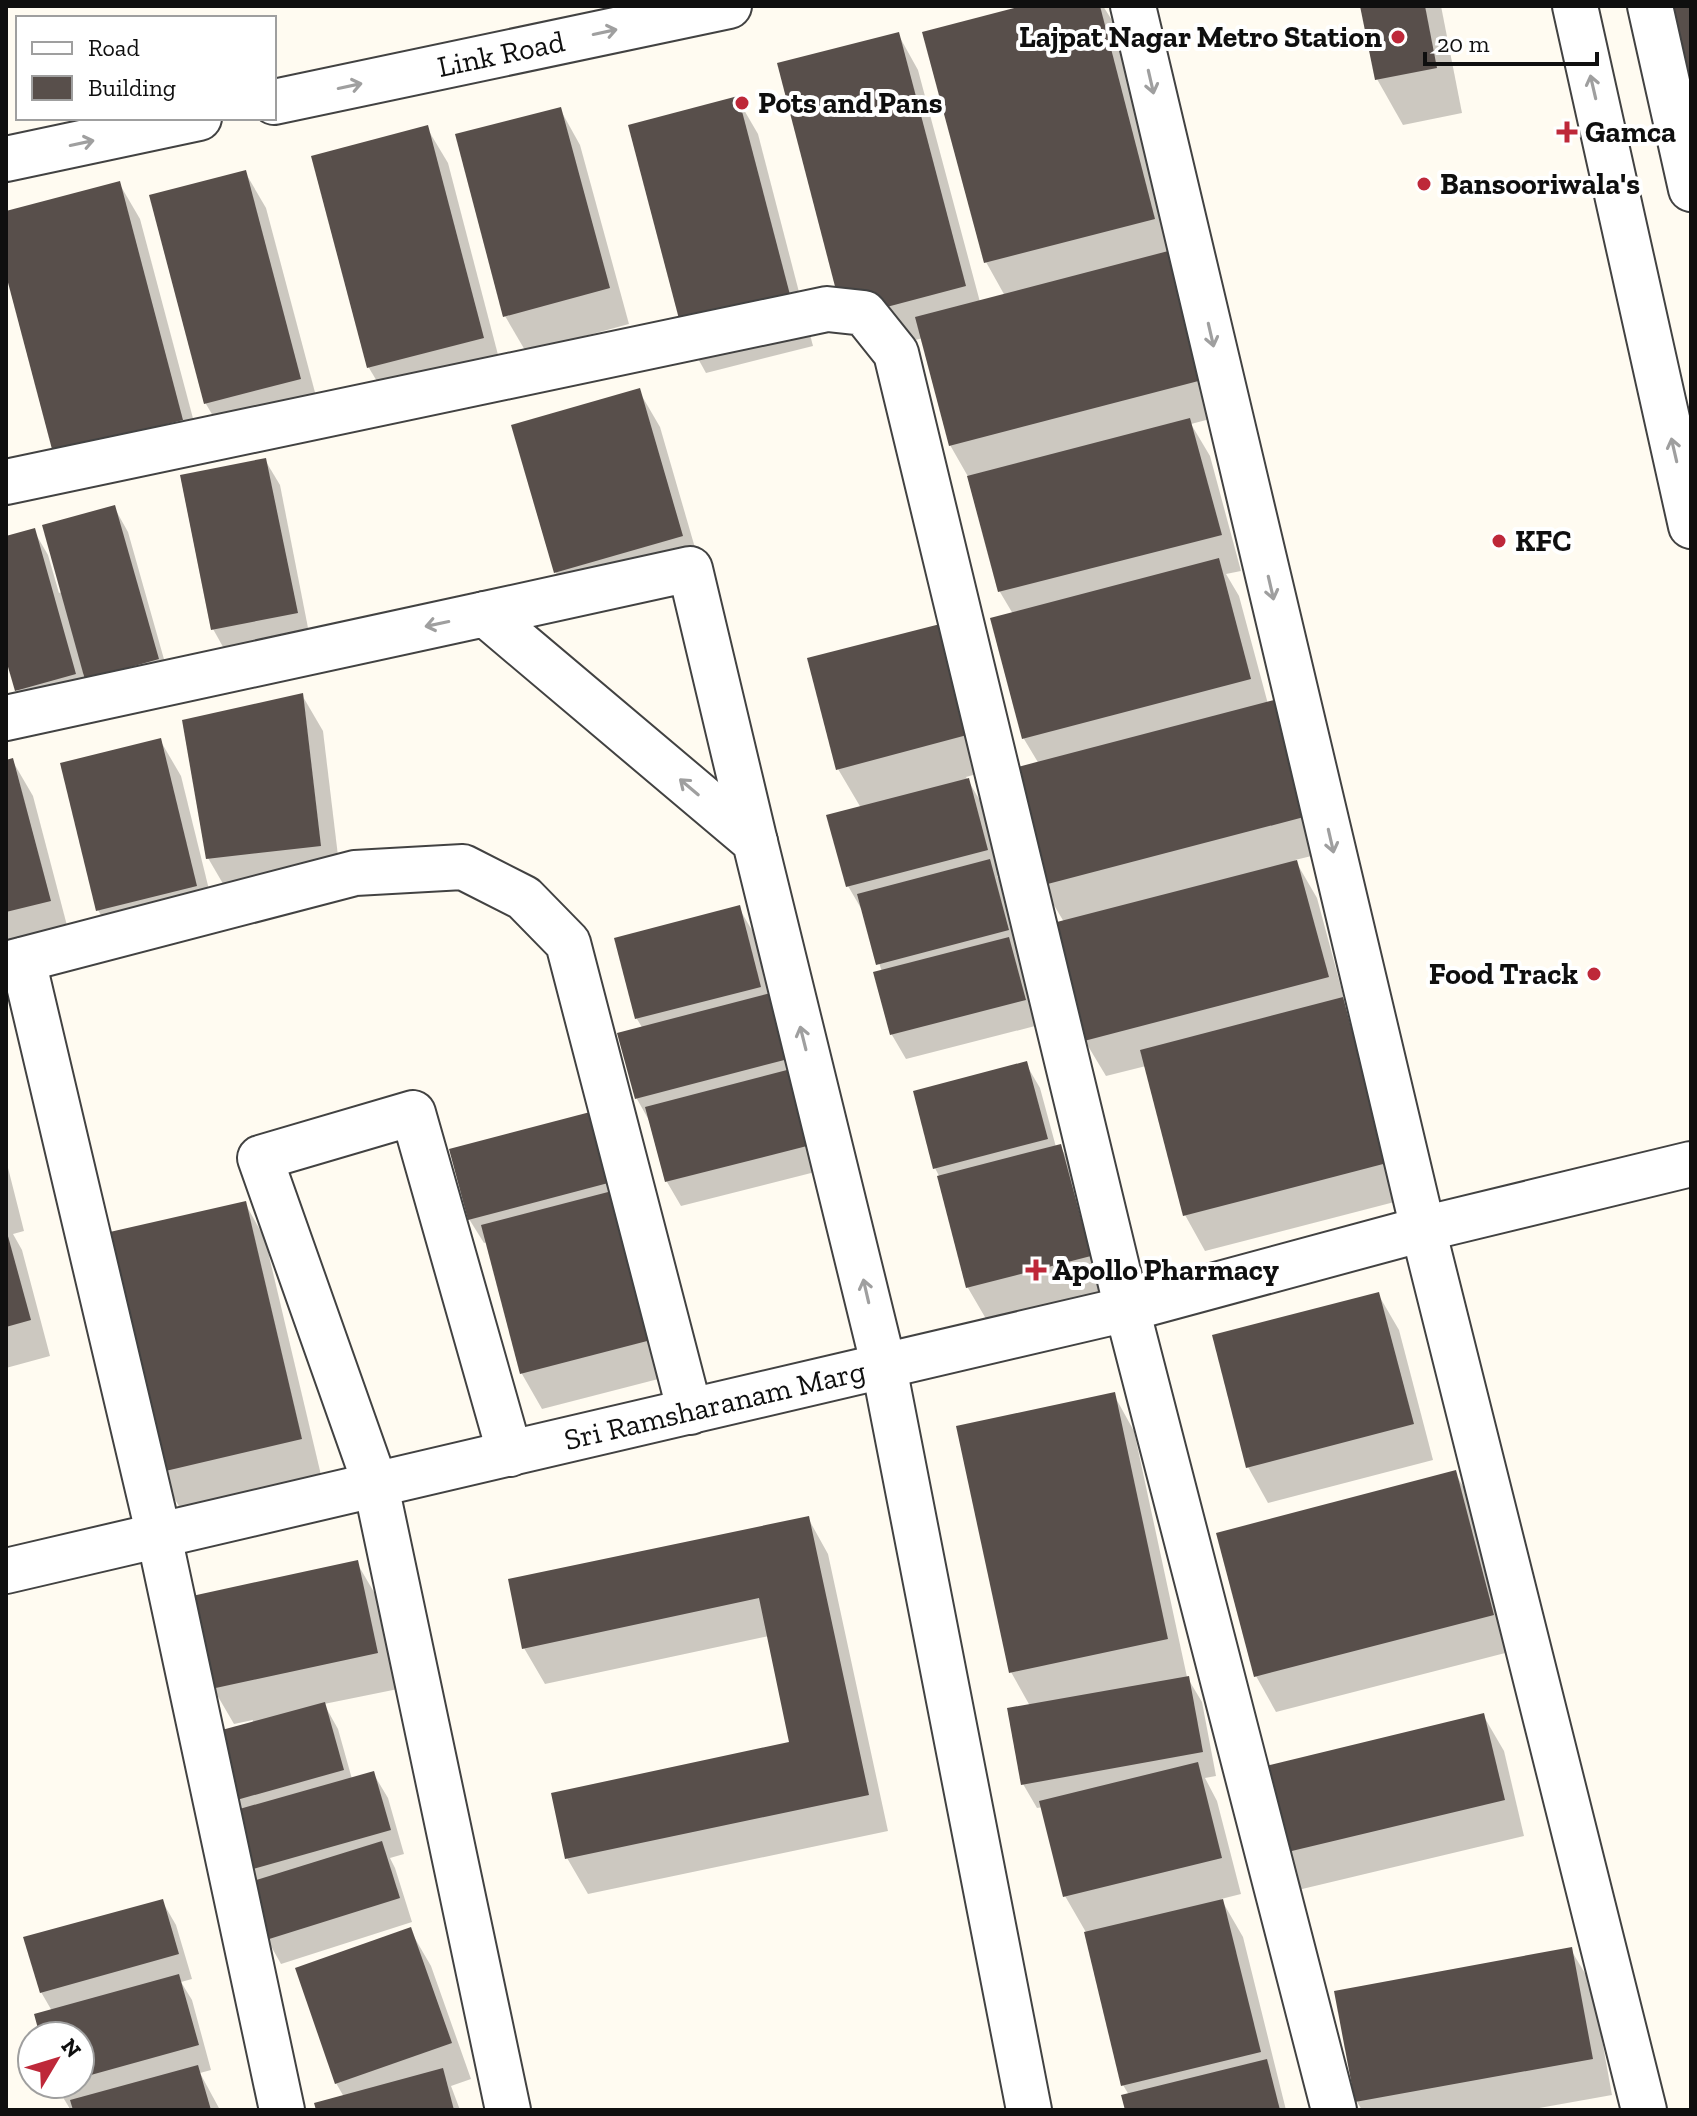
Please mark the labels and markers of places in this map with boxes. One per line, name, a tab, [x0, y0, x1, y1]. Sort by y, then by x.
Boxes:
place label: Lajpat Nagar Metro Station	[1019, 19, 1382, 55]
marker: Lajpat Nagar Metro Station	[1389, 28, 1407, 46]
place label: Pots and Pans	[758, 85, 943, 121]
marker: Pots and Pans	[733, 94, 751, 112]
place label: Gamca	[1585, 114, 1676, 150]
marker: Gamca	[1556, 121, 1578, 143]
place label: Bansooriwala's	[1440, 166, 1640, 202]
marker: Bansooriwala's	[1415, 175, 1433, 193]
place label: KFC	[1515, 523, 1572, 559]
marker: KFC	[1490, 532, 1508, 550]
place label: Food Track	[1429, 956, 1578, 992]
marker: Food Track	[1585, 965, 1603, 983]
place label: Apollo Pharmacy	[1052, 1252, 1279, 1288]
marker: Apollo Pharmacy	[1027, 1261, 1045, 1279]

